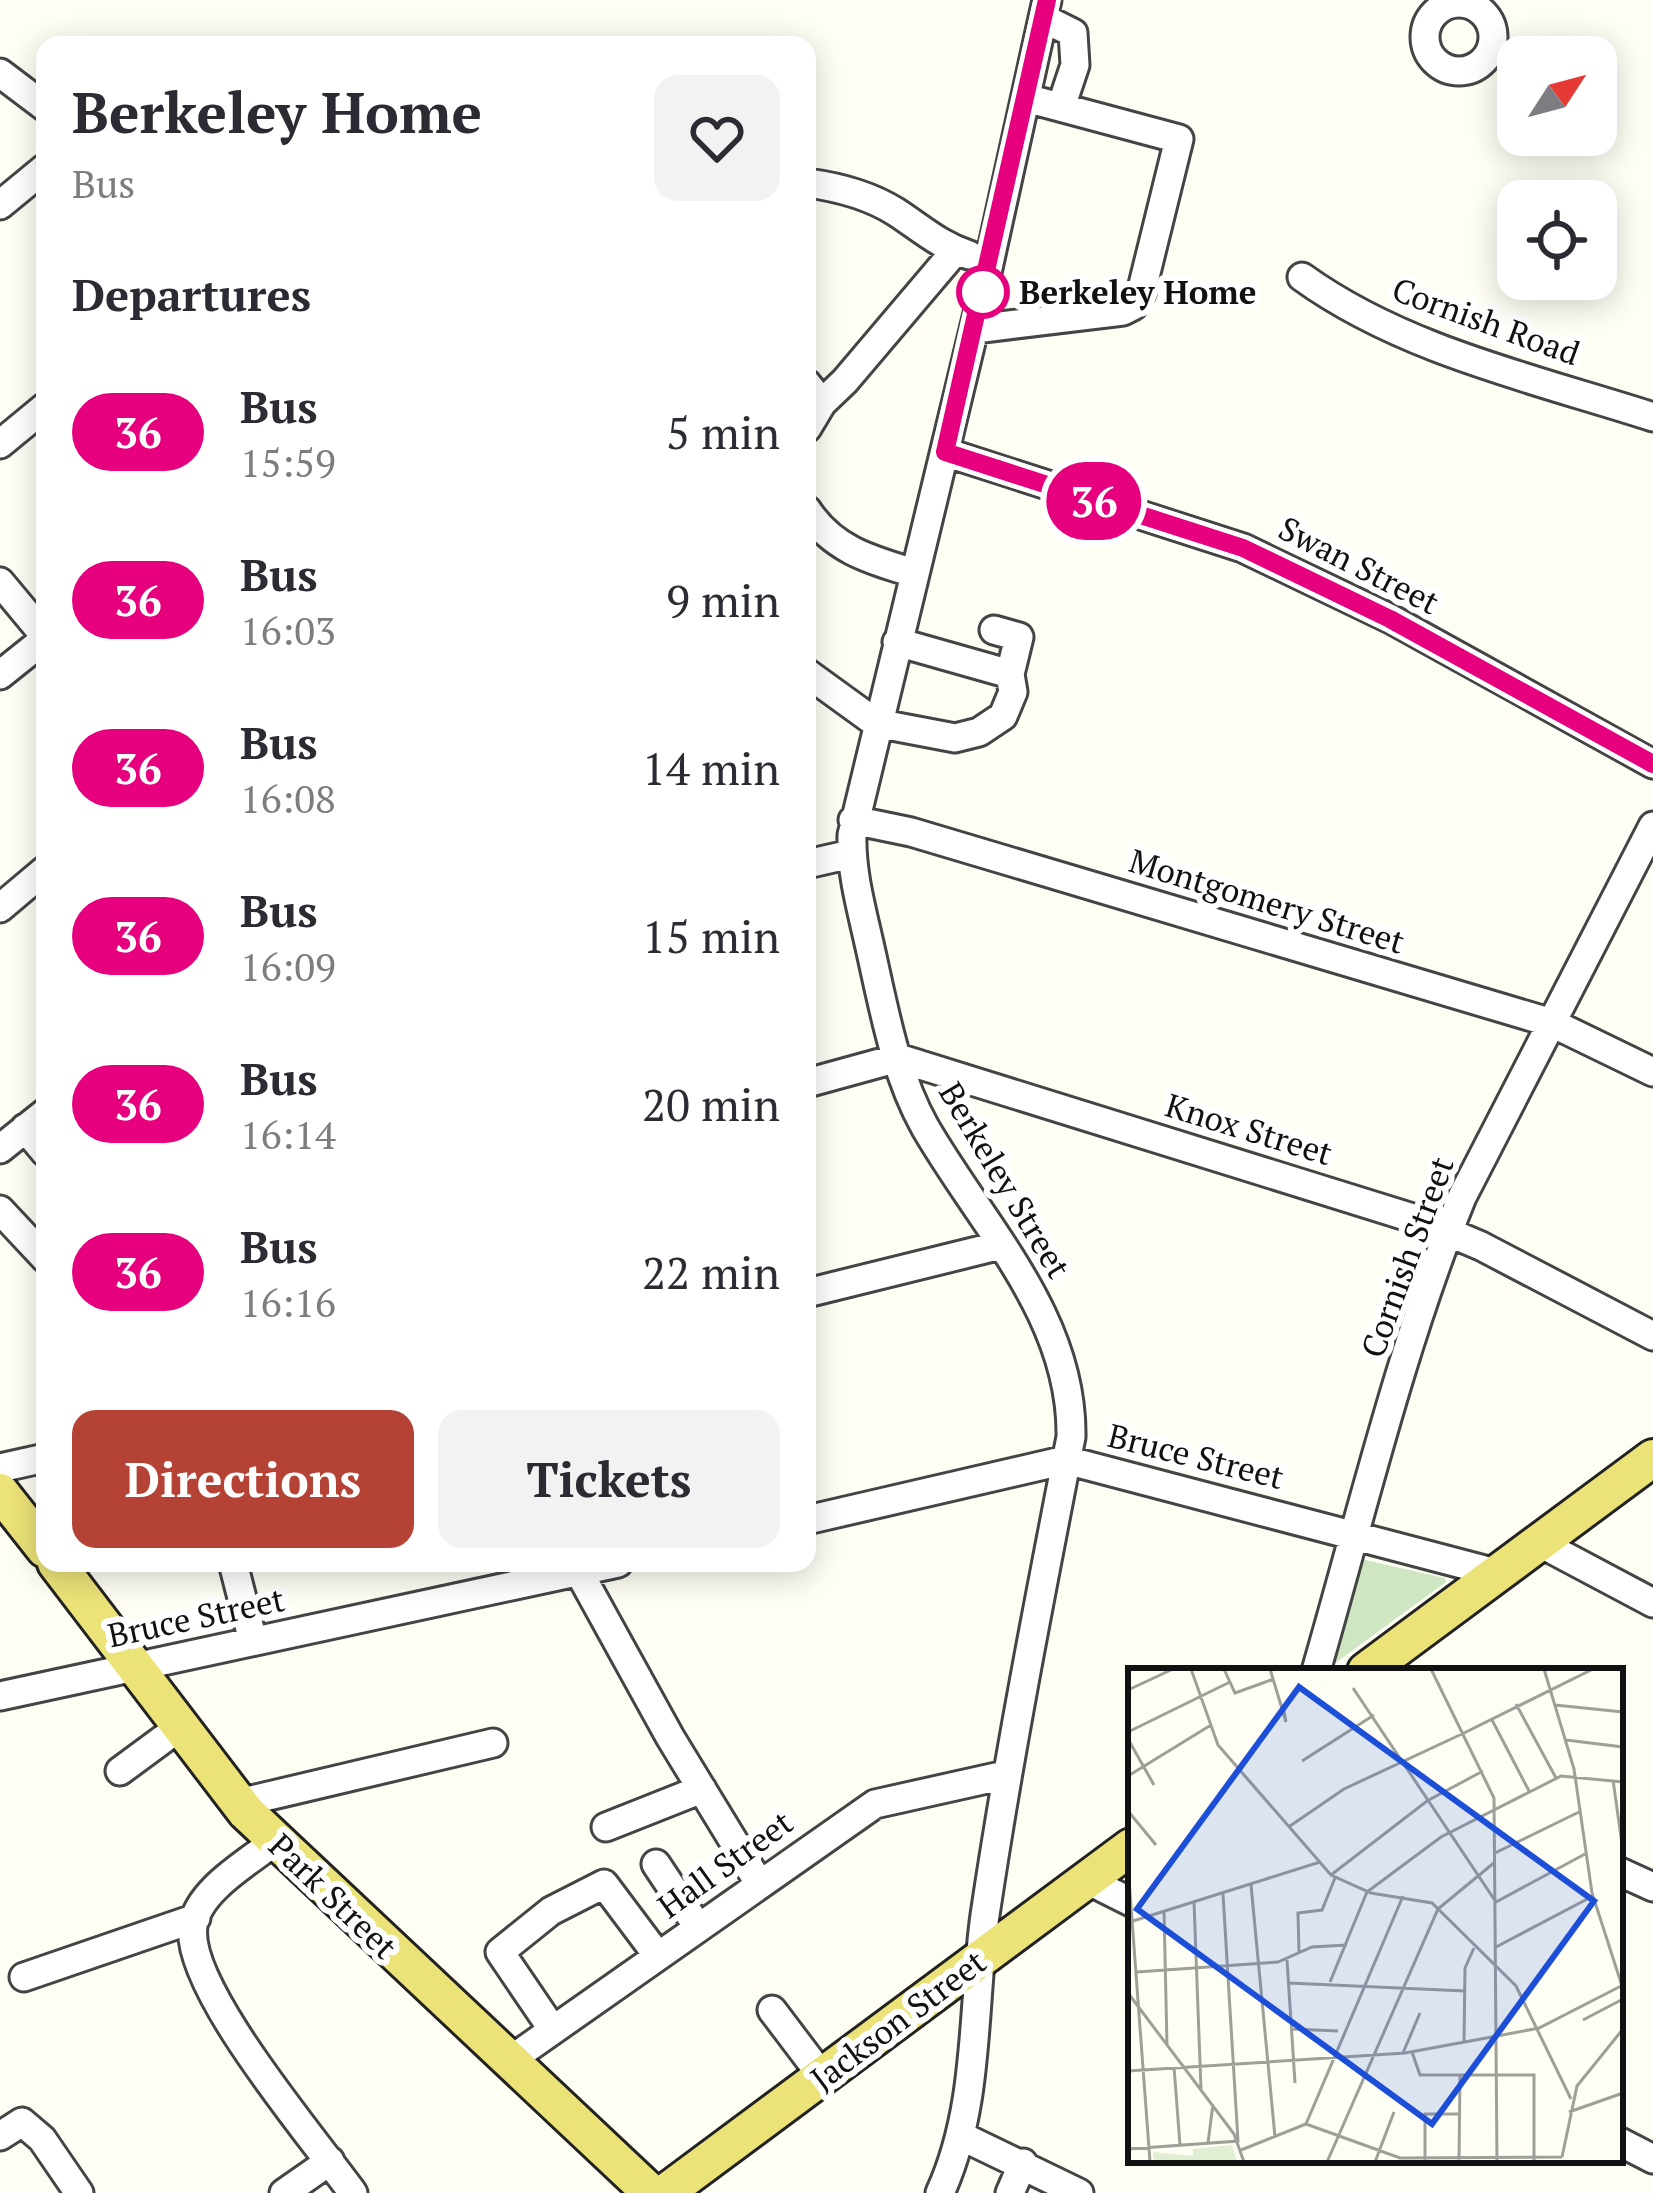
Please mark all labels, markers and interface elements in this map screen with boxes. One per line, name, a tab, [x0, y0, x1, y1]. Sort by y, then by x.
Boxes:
north arrow	[1497, 36, 1617, 156]
map controls	[1497, 36, 1617, 300]
text: Berkeley Home	[72, 74, 482, 149]
button: heart	[654, 75, 780, 201]
text: Bus	[72, 157, 135, 209]
button: locate	[1497, 180, 1617, 300]
text: Departures	[72, 264, 311, 324]
marker: Berkeley Home	[958, 267, 1008, 317]
street label: Cornish Road	[1387, 267, 1586, 374]
place label: Berkeley Home	[1019, 270, 1256, 313]
text: Bus	[240, 376, 318, 436]
text: 5 min	[666, 402, 780, 462]
text: 36	[114, 404, 162, 460]
text: 15:59	[240, 436, 336, 488]
line badge: 36	[1040, 462, 1148, 540]
text: 36	[1070, 473, 1118, 529]
street label: Swan Street	[1272, 506, 1447, 623]
text: Bus	[240, 544, 318, 604]
text: 9 min	[666, 570, 780, 630]
text: 36	[114, 572, 162, 628]
text: 16:03	[240, 604, 336, 656]
text: Bus	[240, 712, 318, 772]
text: 14 min	[642, 738, 780, 798]
text: 36	[114, 740, 162, 796]
text: 16:08	[240, 772, 336, 824]
street label: Montgomery Street	[1124, 838, 1410, 963]
text: Bus	[240, 880, 318, 940]
text: 15 min	[642, 906, 780, 966]
text: 36	[114, 908, 162, 964]
text: 16:09	[240, 940, 336, 992]
text: Bus	[240, 1048, 318, 1108]
text: 20 min	[642, 1074, 780, 1134]
street label: Berkeley Street	[930, 1074, 1081, 1286]
text: 36	[114, 1076, 162, 1132]
street label: Knox Street	[1161, 1083, 1338, 1174]
text: 16:14	[240, 1108, 336, 1160]
street label: Cornish Street	[1350, 1151, 1463, 1363]
text: Bus	[240, 1216, 318, 1276]
text: 22 min	[642, 1242, 780, 1302]
text: 36	[114, 1244, 162, 1300]
text: 16:16	[240, 1276, 336, 1328]
button: Directions	[72, 1410, 414, 1548]
button: Tickets	[438, 1410, 780, 1548]
street label: Bruce Street	[1104, 1413, 1288, 1498]
street label: Bruce Street	[104, 1577, 288, 1656]
inset map	[1128, 1668, 1623, 2163]
street label: Hall Street	[649, 1800, 801, 1927]
street label: Park Street	[260, 1824, 407, 1967]
street label: Jackson Street	[801, 1940, 994, 2100]

